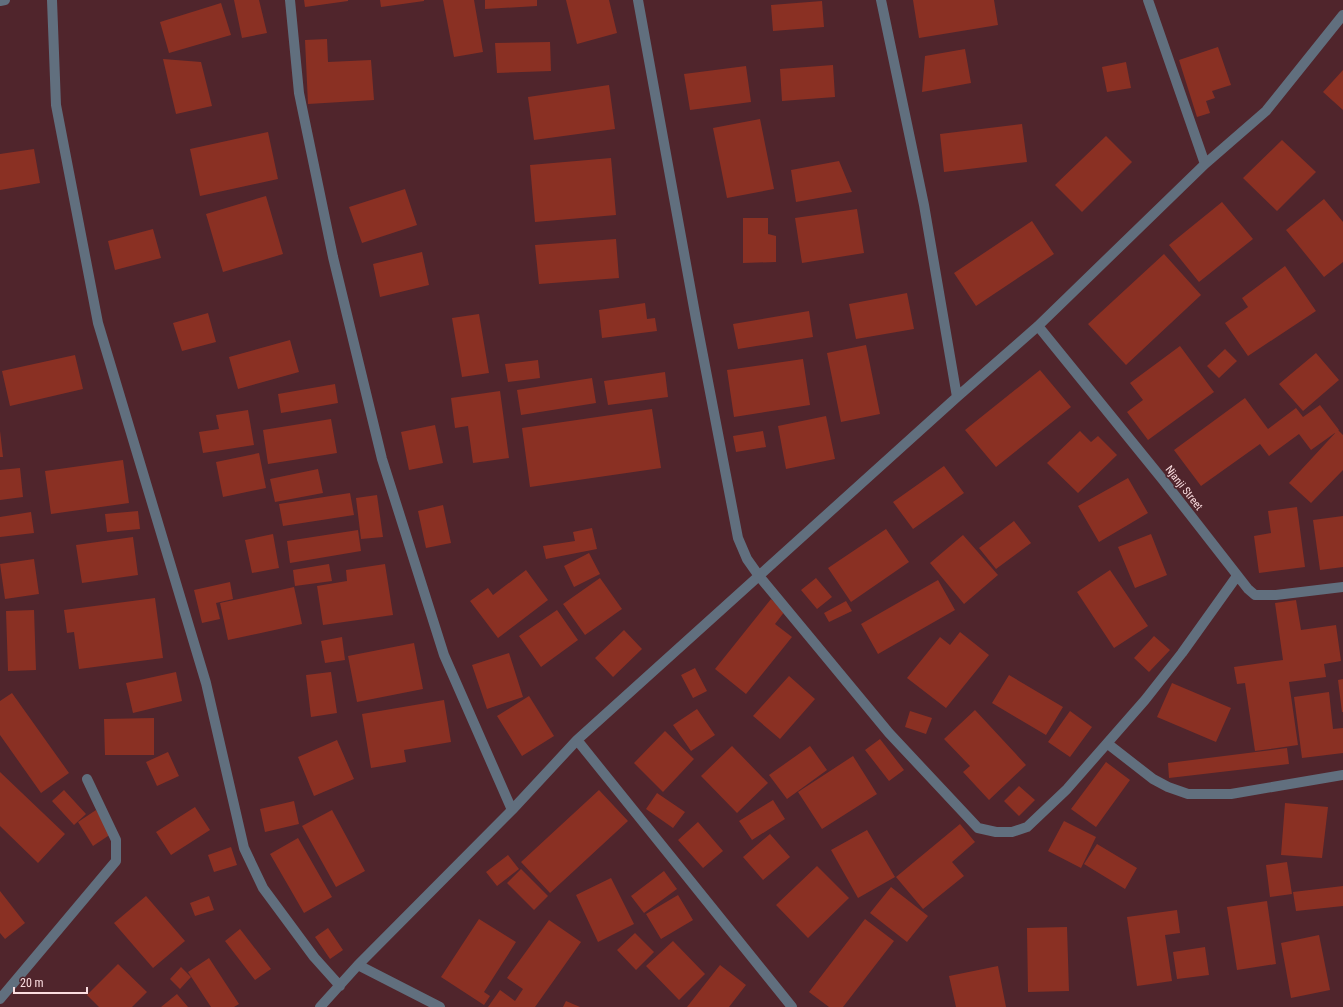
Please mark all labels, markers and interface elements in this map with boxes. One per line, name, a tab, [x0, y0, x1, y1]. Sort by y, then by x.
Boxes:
street label: Njanji Street	[1163, 463, 1205, 513]
scale bar	[14, 969, 87, 995]
text: 20 m	[20, 976, 44, 990]

